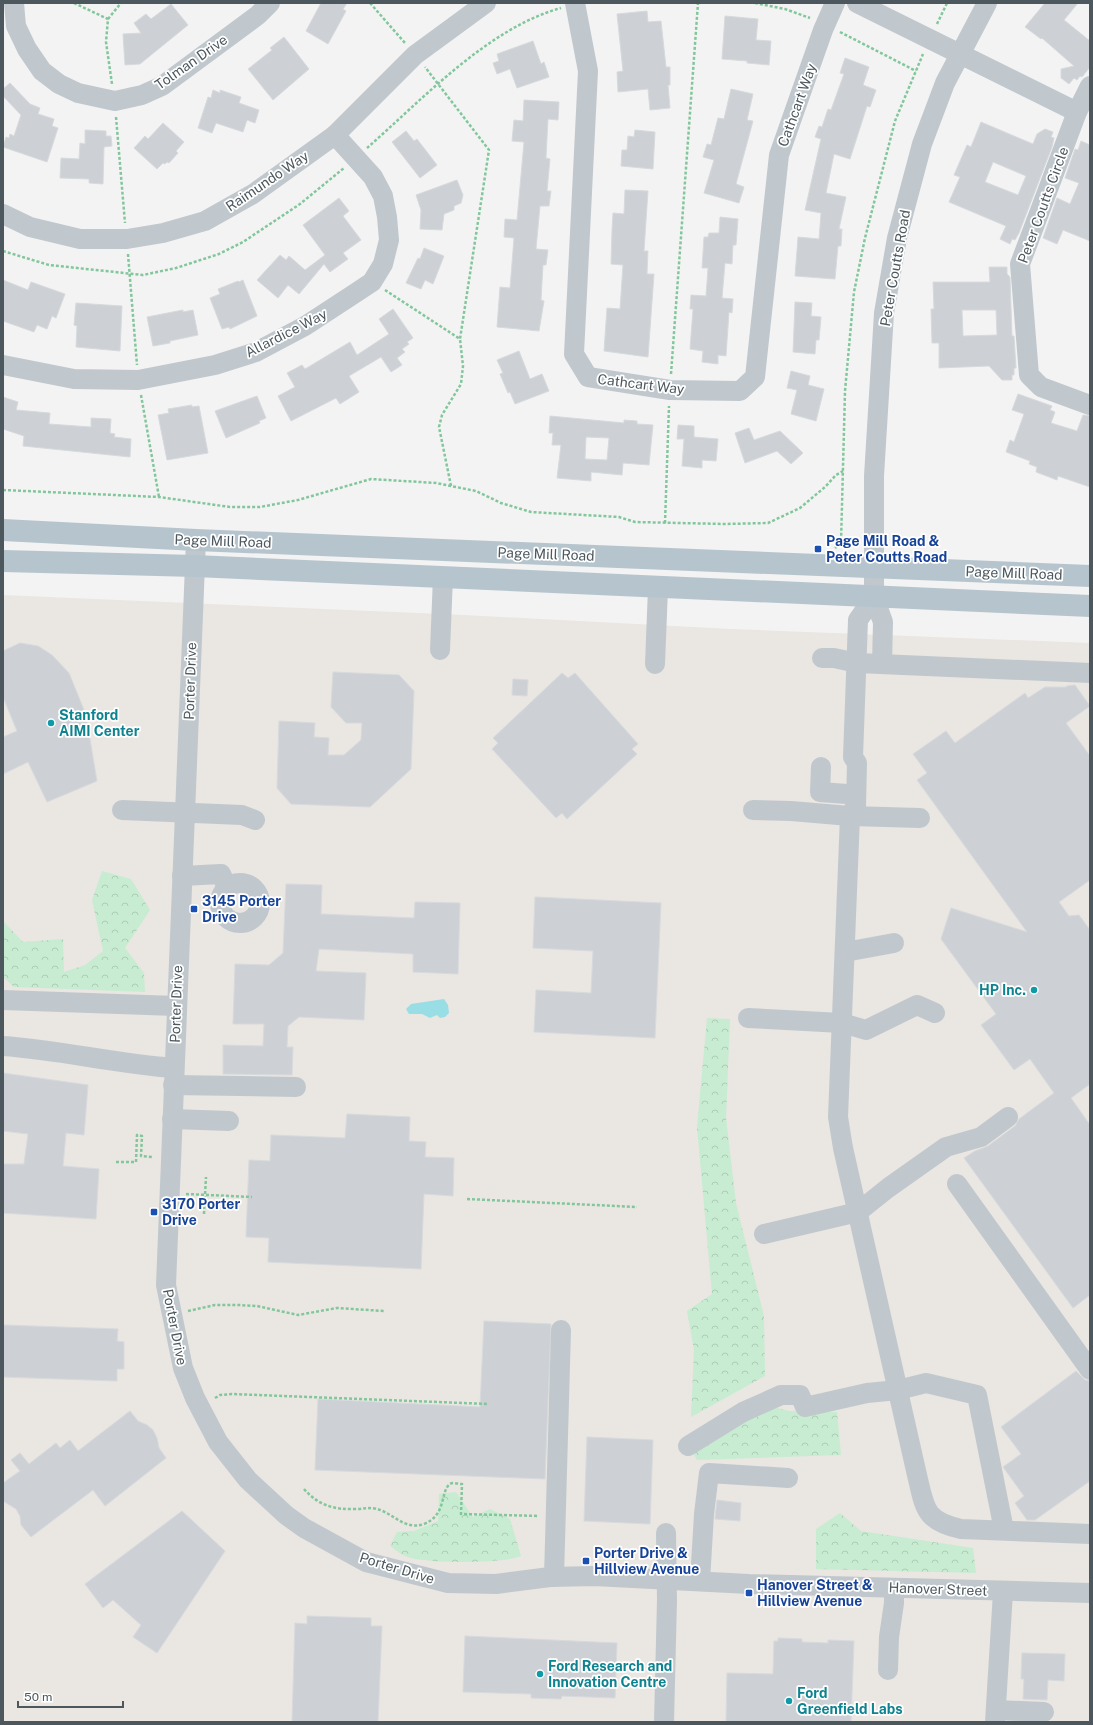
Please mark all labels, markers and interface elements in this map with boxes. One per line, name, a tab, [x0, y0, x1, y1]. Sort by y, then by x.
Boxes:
street label: Tolman Drive	[152, 31, 230, 93]
street label: Cathcart Way	[775, 61, 820, 149]
street label: Peter Coutts Circle	[1015, 145, 1072, 265]
street label: Raimundo Way	[223, 147, 312, 214]
street label: Peter Coutts Road	[877, 209, 913, 327]
street label: Allardice Way	[243, 305, 330, 360]
street label: Cathcart Way	[597, 371, 686, 397]
street label: Page Mill Road	[174, 531, 272, 551]
place label: Page Mill Road & Peter Coutts Road	[826, 533, 947, 565]
street label: Page Mill Road	[497, 544, 595, 564]
marker: Page Mill Road & Peter Coutts Road	[813, 544, 823, 554]
street label: Page Mill Road	[965, 563, 1063, 583]
street label: Porter Drive	[181, 642, 199, 720]
place label: Stanford AIMI Center	[59, 707, 140, 739]
marker: Stanford AIMI Center	[46, 718, 56, 728]
place label: 3145 Porter Drive	[202, 893, 281, 925]
marker: 3145 Porter Drive	[189, 904, 199, 914]
street label: Porter Drive	[167, 965, 185, 1043]
place label: HP Inc.	[979, 982, 1026, 998]
marker: HP Inc.	[1029, 985, 1039, 995]
place label: 3170 Porter Drive	[162, 1196, 240, 1228]
marker: 3170 Porter Drive	[149, 1207, 159, 1217]
street label: Porter Drive	[160, 1287, 190, 1367]
place label: Porter Drive & Hillview Avenue	[594, 1545, 699, 1577]
street label: Porter Drive	[358, 1549, 436, 1587]
marker: Porter Drive & Hillview Avenue	[581, 1556, 591, 1566]
place label: Hanover Street & Hillview Avenue	[757, 1577, 873, 1609]
street label: Hanover Street	[888, 1579, 988, 1599]
marker: Hanover Street & Hillview Avenue	[744, 1588, 754, 1598]
place label: Ford Research and Innovation Centre	[548, 1658, 672, 1690]
marker: Ford Research and Innovation Centre	[535, 1669, 545, 1679]
scale bar	[18, 1683, 123, 1709]
place label: Ford Greenfield Labs	[797, 1685, 903, 1717]
text: 50 m	[24, 1690, 52, 1704]
marker: Ford Greenfield Labs	[784, 1696, 794, 1706]

